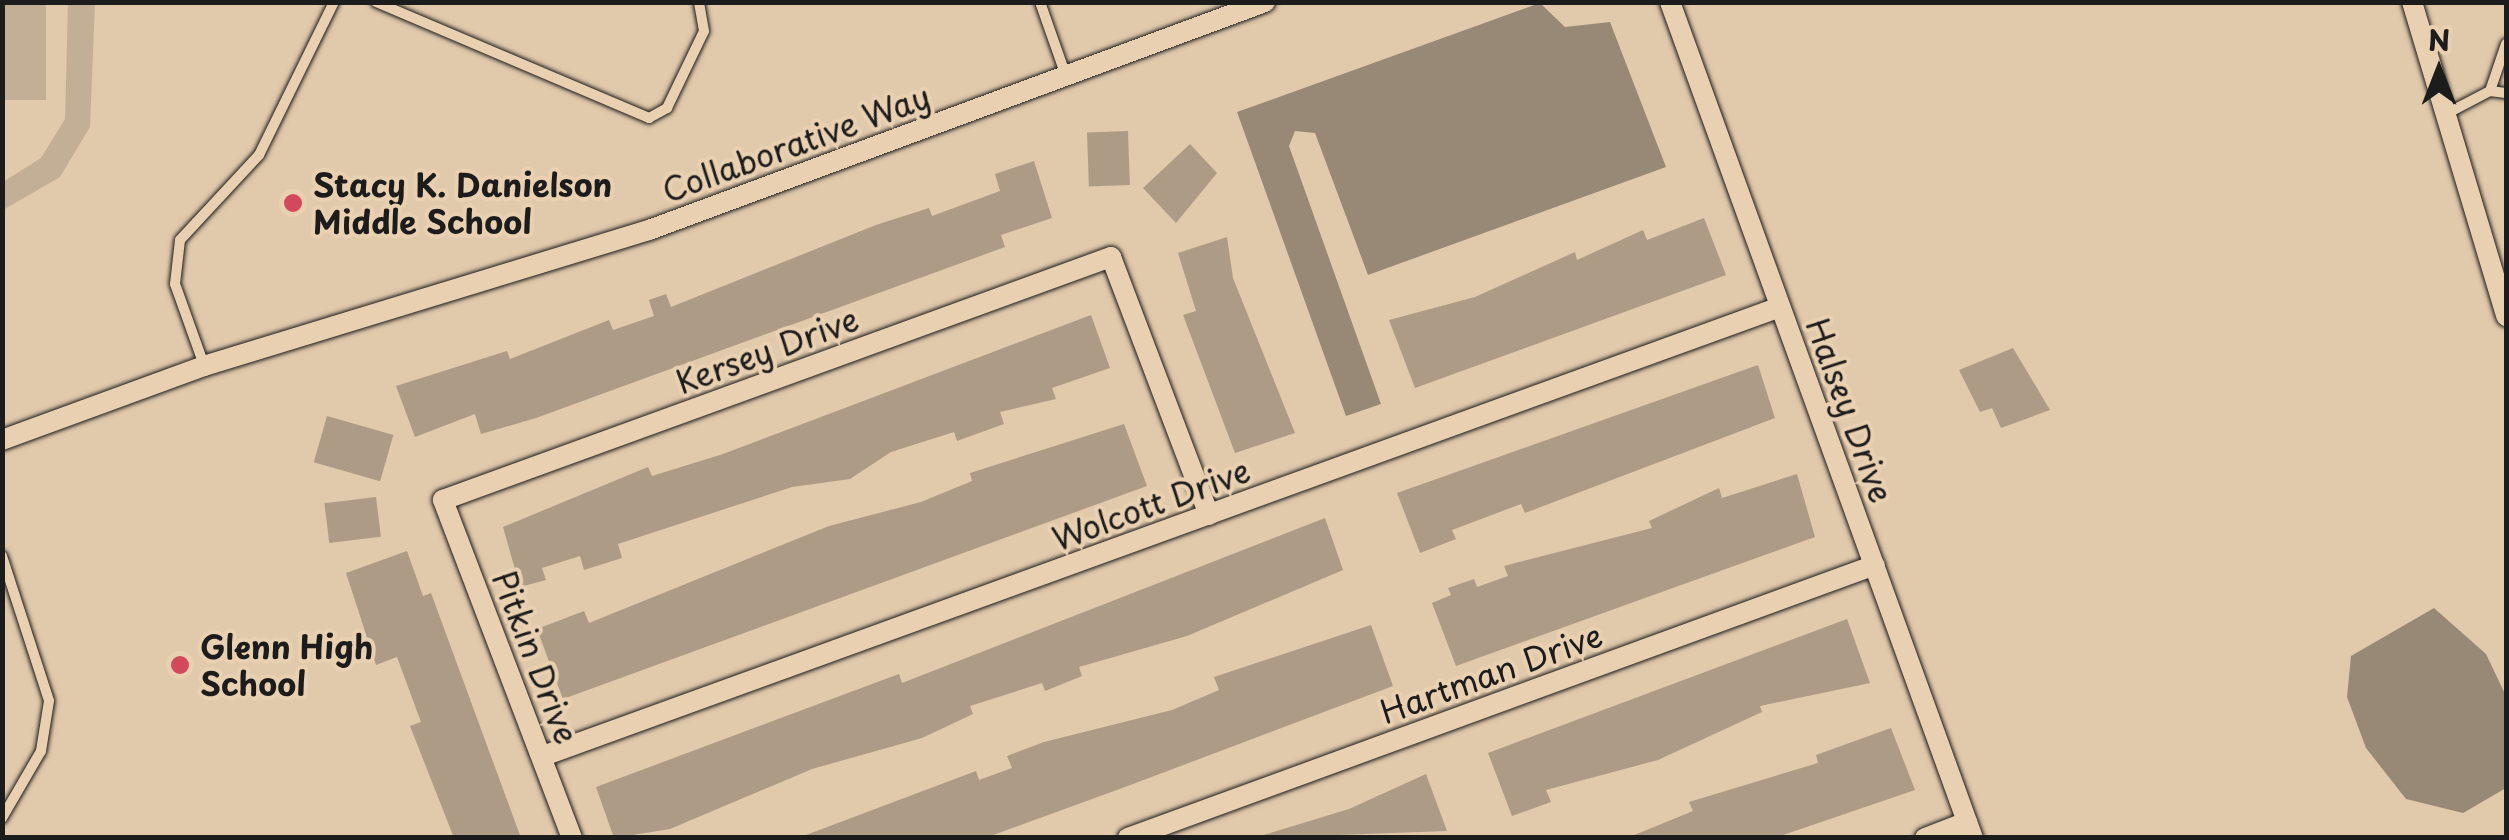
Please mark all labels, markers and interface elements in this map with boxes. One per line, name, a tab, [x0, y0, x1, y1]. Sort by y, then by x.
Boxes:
text: N	[2428, 18, 2450, 61]
north arrow	[2389, 20, 2489, 120]
street label: Collaborative Way	[656, 77, 936, 209]
place label: Stacy K. Danielson Middle School	[313, 166, 616, 241]
marker: Stacy K. Danielson Middle School	[282, 192, 304, 214]
street label: Kersey Drive	[670, 299, 864, 401]
street label: Halsey Drive	[1799, 312, 1901, 508]
street label: Wolcott Drive	[1046, 450, 1256, 558]
street label: Pitkin Drive	[486, 566, 586, 748]
street label: Hartman Drive	[1375, 615, 1607, 731]
place label: Glenn High School	[200, 628, 376, 703]
marker: Glenn High School	[169, 654, 191, 676]

